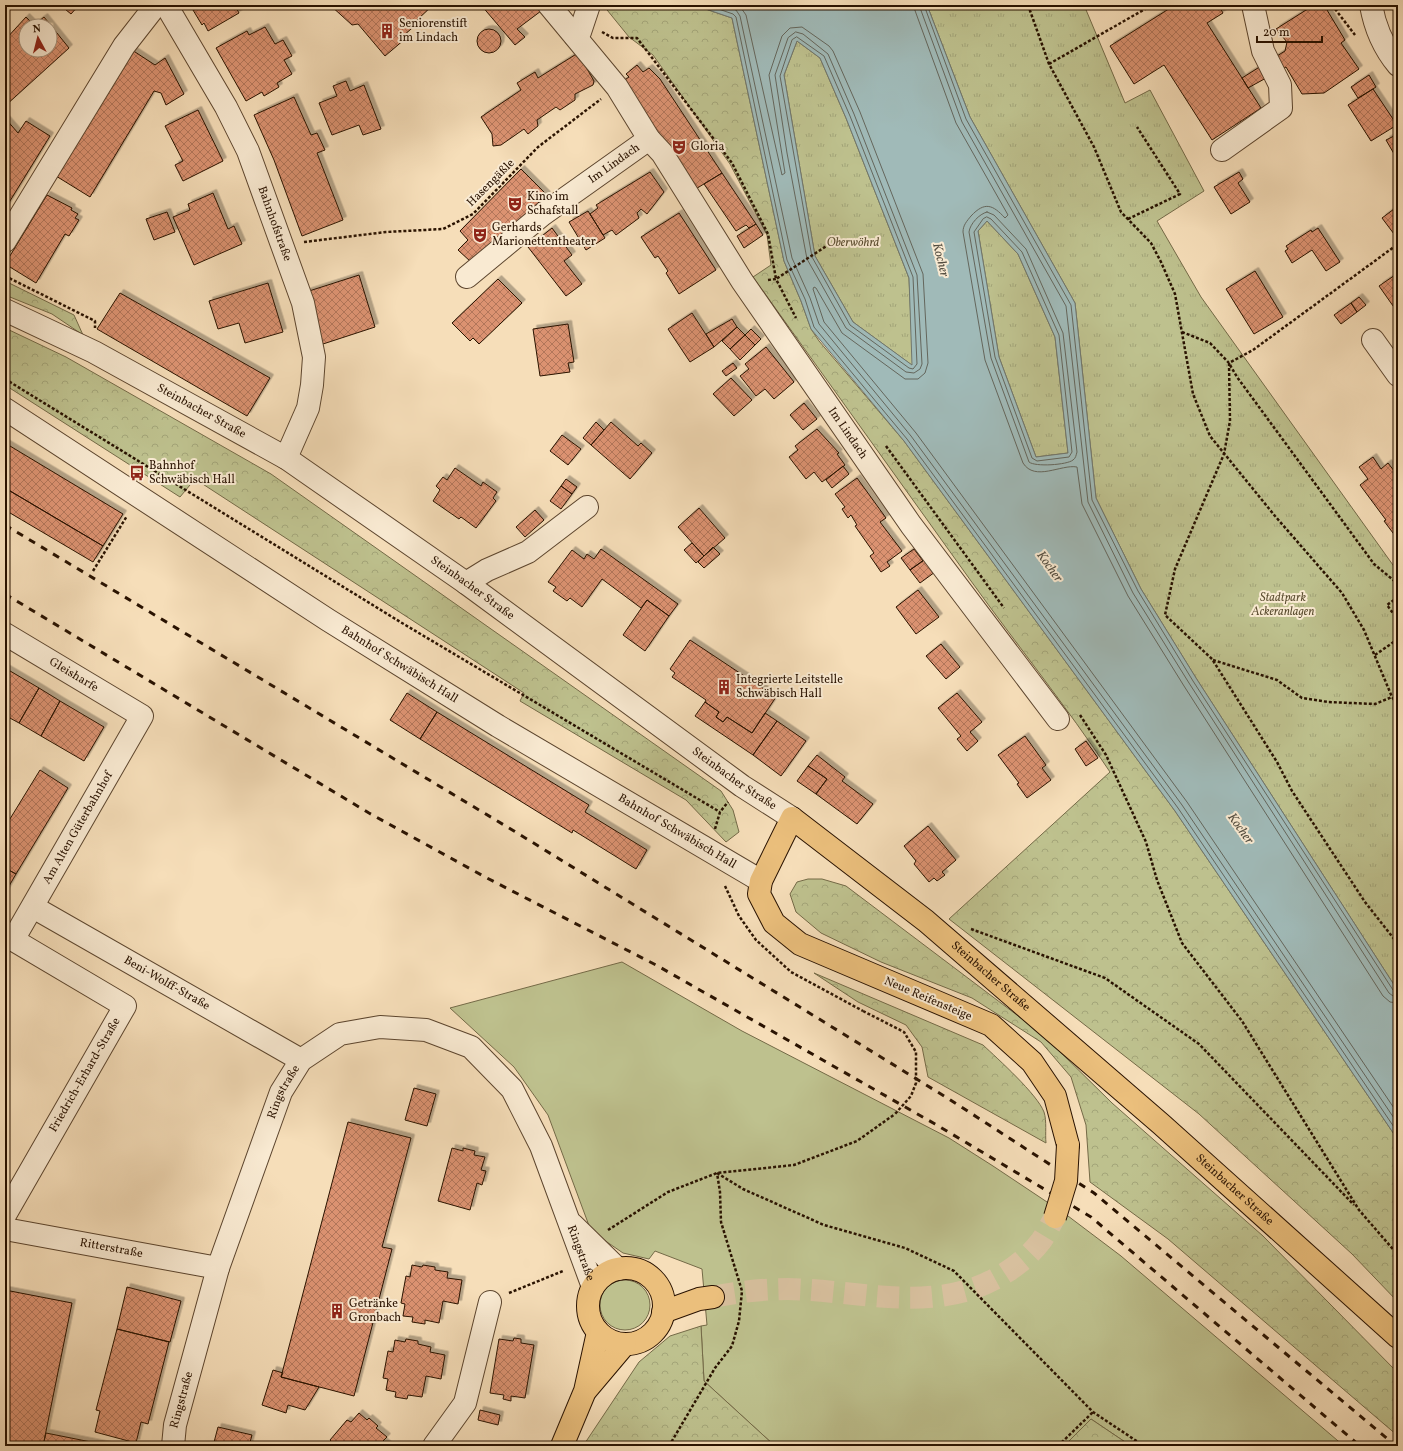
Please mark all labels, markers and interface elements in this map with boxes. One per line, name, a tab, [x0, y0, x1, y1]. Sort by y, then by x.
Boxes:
place label: Seniorenstift im Lindach	[399, 16, 468, 46]
north arrow	[18, 18, 58, 58]
scale bar	[1257, 18, 1322, 44]
text: N	[32, 22, 42, 37]
building icon: Seniorenstift im Lindach	[378, 22, 396, 40]
text: 20 m	[1263, 25, 1290, 41]
theatre icon: Gloria	[670, 138, 688, 156]
place label: Gloria	[691, 139, 724, 155]
street label: Im Lindach	[585, 140, 643, 187]
street label: Hasengäßle	[464, 155, 519, 210]
street label: Bahnhofstraße	[253, 184, 295, 264]
place label: Kino im Schafstall	[527, 189, 579, 219]
theatre icon: Kino im Schafstall	[506, 195, 524, 213]
place label: Gerhards Marionettentheater	[492, 220, 596, 250]
theatre icon: Gerhards Marionettentheater	[471, 226, 489, 244]
park label: Oberwöhrd	[827, 235, 880, 251]
water label: Kocher	[927, 241, 953, 279]
street label: Steinbacher Straße	[154, 380, 249, 443]
street label: Im Lindach	[824, 404, 871, 463]
place label: Bahnhof Schwäbisch Hall	[149, 458, 235, 488]
bus stop icon: Bahnhof Schwäbisch Hall	[128, 464, 146, 482]
water label: Kocher	[1032, 548, 1067, 586]
street label: Steinbacher Straße	[427, 553, 518, 624]
park label: Stadtpark Ackeranlagen	[1251, 590, 1314, 620]
street label: Bahnhof Schwäbisch Hall	[338, 622, 461, 707]
street label: Gleisharfe	[46, 654, 102, 696]
place label: Integrierte Leitstelle Schwäbisch Hall	[736, 672, 843, 702]
building icon: Integrierte Leitstelle Schwäbisch Hall	[715, 678, 733, 696]
street label: Steinbacher Straße	[689, 744, 780, 814]
street label: Am Alten Güterbahnhof	[39, 767, 118, 887]
street label: Bahnhof Schwäbisch Hall	[615, 790, 740, 873]
water label: Kocher	[1223, 810, 1258, 848]
street label: Steinbacher Straße	[947, 938, 1034, 1016]
street label: Beni-Wolff-Straße	[121, 952, 213, 1014]
street label: Neue Reifensteige	[882, 973, 975, 1025]
street label: Friedrich-Erhard-Straße	[46, 1014, 125, 1135]
street label: Ringstraße	[264, 1062, 304, 1121]
street label: Steinbacher Straße	[1192, 1151, 1277, 1229]
street label: Ringstraße	[563, 1223, 598, 1284]
street label: Ritterstraße	[78, 1235, 144, 1262]
place label: Getränke Gronbach	[349, 1296, 401, 1326]
building icon: Getränke Gronbach	[328, 1302, 346, 1320]
street label: Ringstraße	[166, 1369, 197, 1430]

